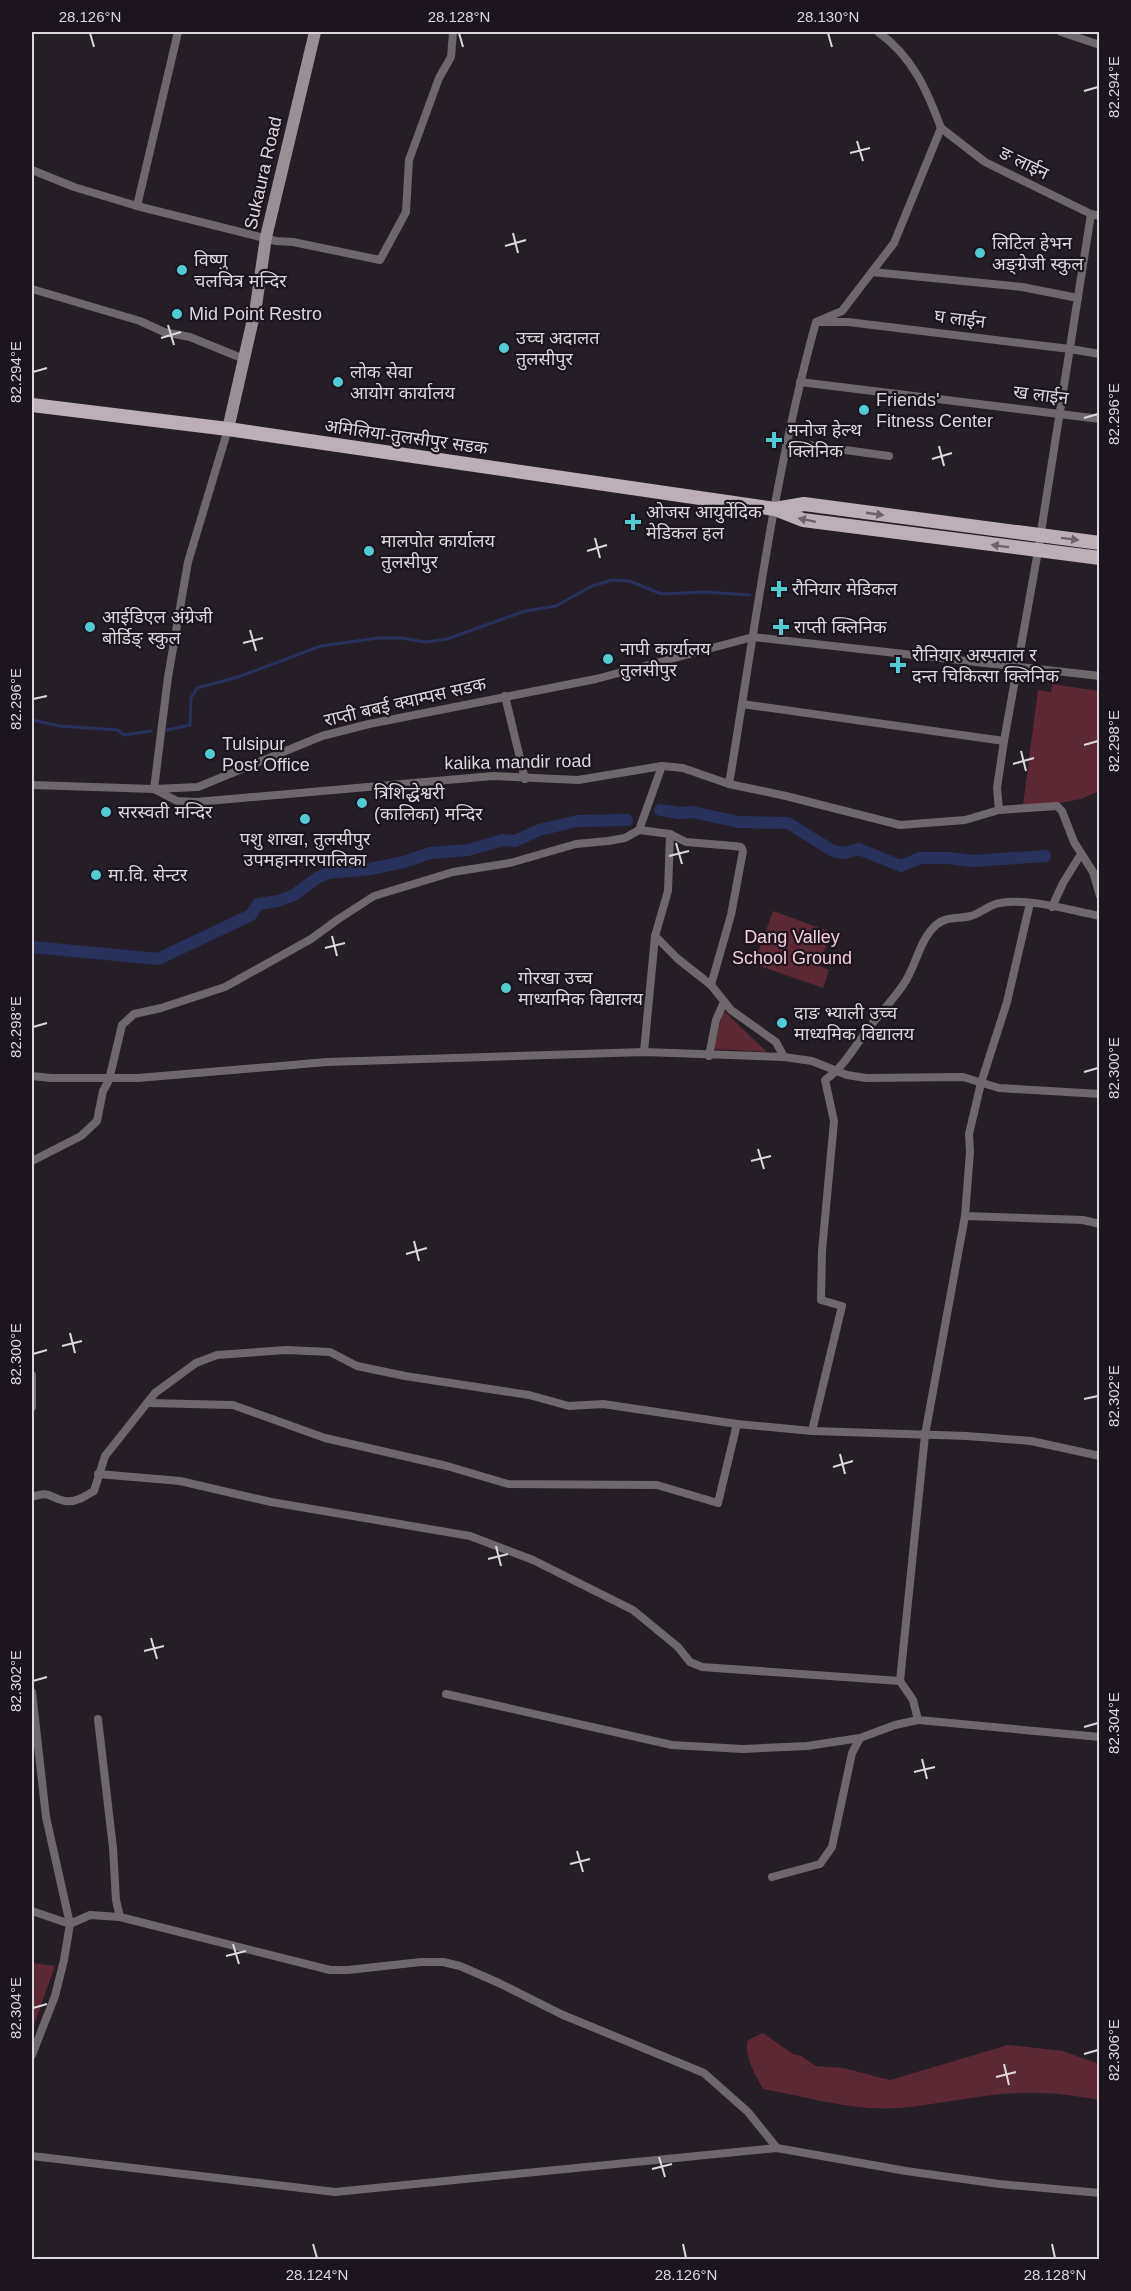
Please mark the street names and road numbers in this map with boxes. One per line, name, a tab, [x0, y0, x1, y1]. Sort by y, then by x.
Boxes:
street label: Sukaura Road	[240, 115, 286, 231]
street label: ङ लाईन	[995, 141, 1053, 184]
street label: घ लाईन	[933, 305, 988, 332]
street label: ख लाईन	[1012, 381, 1071, 408]
street label: अमिलिया-तुलसीपुर सडक	[323, 416, 490, 461]
street label: राप्ती बबई क्याम्पस सडक	[322, 672, 489, 730]
street label: kalika mandir road	[444, 751, 592, 773]

